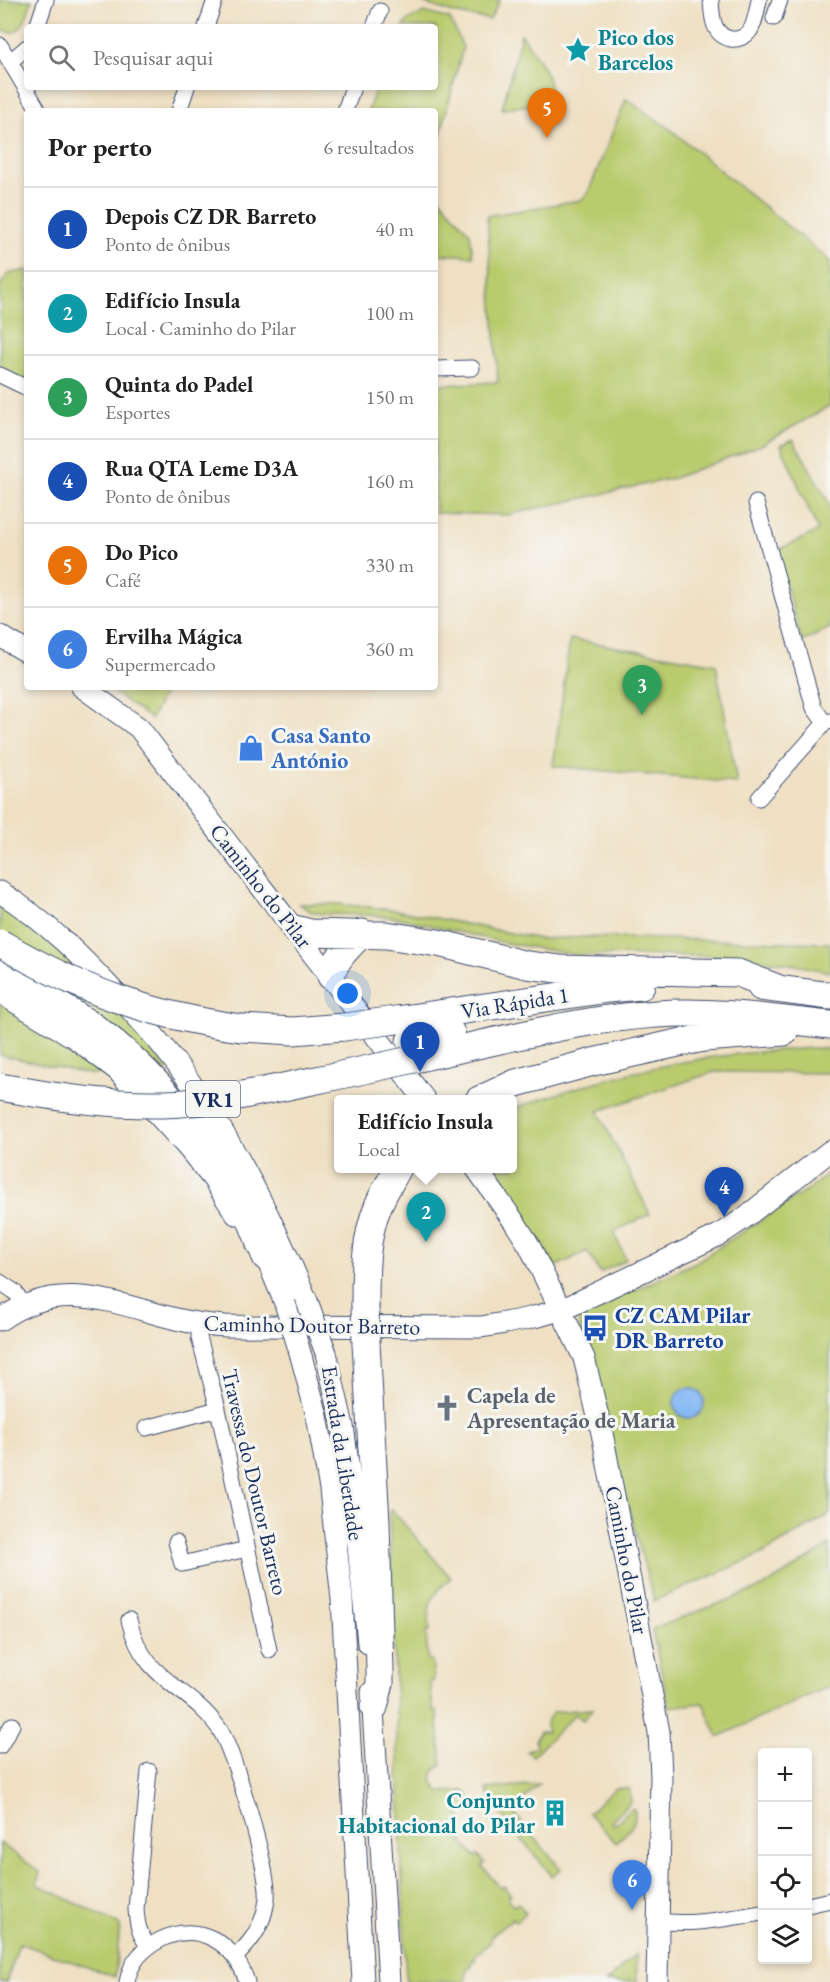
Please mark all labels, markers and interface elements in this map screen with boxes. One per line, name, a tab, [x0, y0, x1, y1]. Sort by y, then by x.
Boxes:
place label: Pico dos Barcelos	[598, 23, 674, 77]
search box	[24, 24, 438, 90]
place icon: Pico dos Barcelos	[563, 35, 593, 65]
icon: search	[45, 41, 78, 74]
text: Pesquisar aqui	[93, 43, 213, 72]
pin: 5	[528, 88, 566, 138]
text: Por perto	[48, 130, 152, 164]
text: 6 resultados	[323, 134, 414, 160]
text: Depois CZ DR Barreto	[105, 202, 316, 231]
text: 1	[62, 216, 73, 242]
text: 40 m	[375, 216, 414, 242]
text: Ponto de ônibus	[105, 231, 230, 257]
text: Edifício Insula	[105, 286, 240, 315]
text: 2	[62, 300, 73, 326]
text: 100 m	[366, 300, 414, 326]
text: Local · Caminho do Pilar	[105, 315, 296, 341]
text: Quinta do Padel	[105, 370, 253, 399]
text: 3	[62, 384, 73, 410]
text: 150 m	[366, 384, 414, 410]
text: Esportes	[105, 399, 170, 425]
text: Rua QTA Leme D3A	[105, 454, 298, 483]
text: 4	[62, 468, 73, 494]
text: 160 m	[366, 468, 414, 494]
text: Ponto de ônibus	[105, 483, 230, 509]
text: Do Pico	[105, 538, 178, 567]
text: 5	[62, 552, 73, 578]
text: 330 m	[366, 552, 414, 578]
text: Café	[105, 567, 141, 593]
text: Ervilha Mágica	[105, 622, 243, 651]
text: 6	[62, 636, 73, 662]
text: 360 m	[366, 636, 414, 662]
text: Supermercado	[105, 651, 216, 677]
pin: 3	[622, 666, 662, 715]
place label: Casa Santo António	[270, 721, 371, 775]
shop icon: Casa Santo António	[236, 733, 266, 763]
street label: Caminho do Pilar	[203, 818, 319, 955]
your location	[333, 979, 362, 1008]
street label: Via Rápida 1	[459, 980, 571, 1026]
pin: 1	[400, 1022, 440, 1072]
road number: VR1	[186, 1081, 240, 1117]
popup	[334, 1095, 517, 1173]
text: Edifício Insula	[358, 1107, 493, 1136]
text: Local	[358, 1136, 400, 1162]
pin: 4	[704, 1168, 744, 1217]
pin: 2	[406, 1192, 446, 1242]
place label: CZ CAM Pilar DR Barreto	[615, 1301, 751, 1355]
street label: Caminho Doutor Barreto	[203, 1309, 421, 1341]
bus stop icon: CZ CAM Pilar DR Barreto	[580, 1313, 610, 1343]
street label: Estrada da Liberdade	[315, 1364, 371, 1543]
street label: Travessa do Doutor Barreto	[215, 1366, 295, 1598]
place label: Capela de Apresentação de Maria	[466, 1381, 676, 1435]
church icon: Capela de Apresentação de Maria	[432, 1393, 462, 1423]
street label: Caminho do Pilar	[598, 1483, 656, 1637]
map controls	[758, 1748, 812, 1964]
button: +	[758, 1748, 812, 1802]
place label: Conjunto Habitacional do Pilar	[338, 1786, 536, 1840]
building icon: Conjunto Habitacional do Pilar	[540, 1798, 570, 1828]
button: −	[758, 1802, 812, 1856]
button: locate	[758, 1856, 812, 1910]
pin: 6	[612, 1860, 652, 1910]
button: layers	[758, 1910, 812, 1964]

